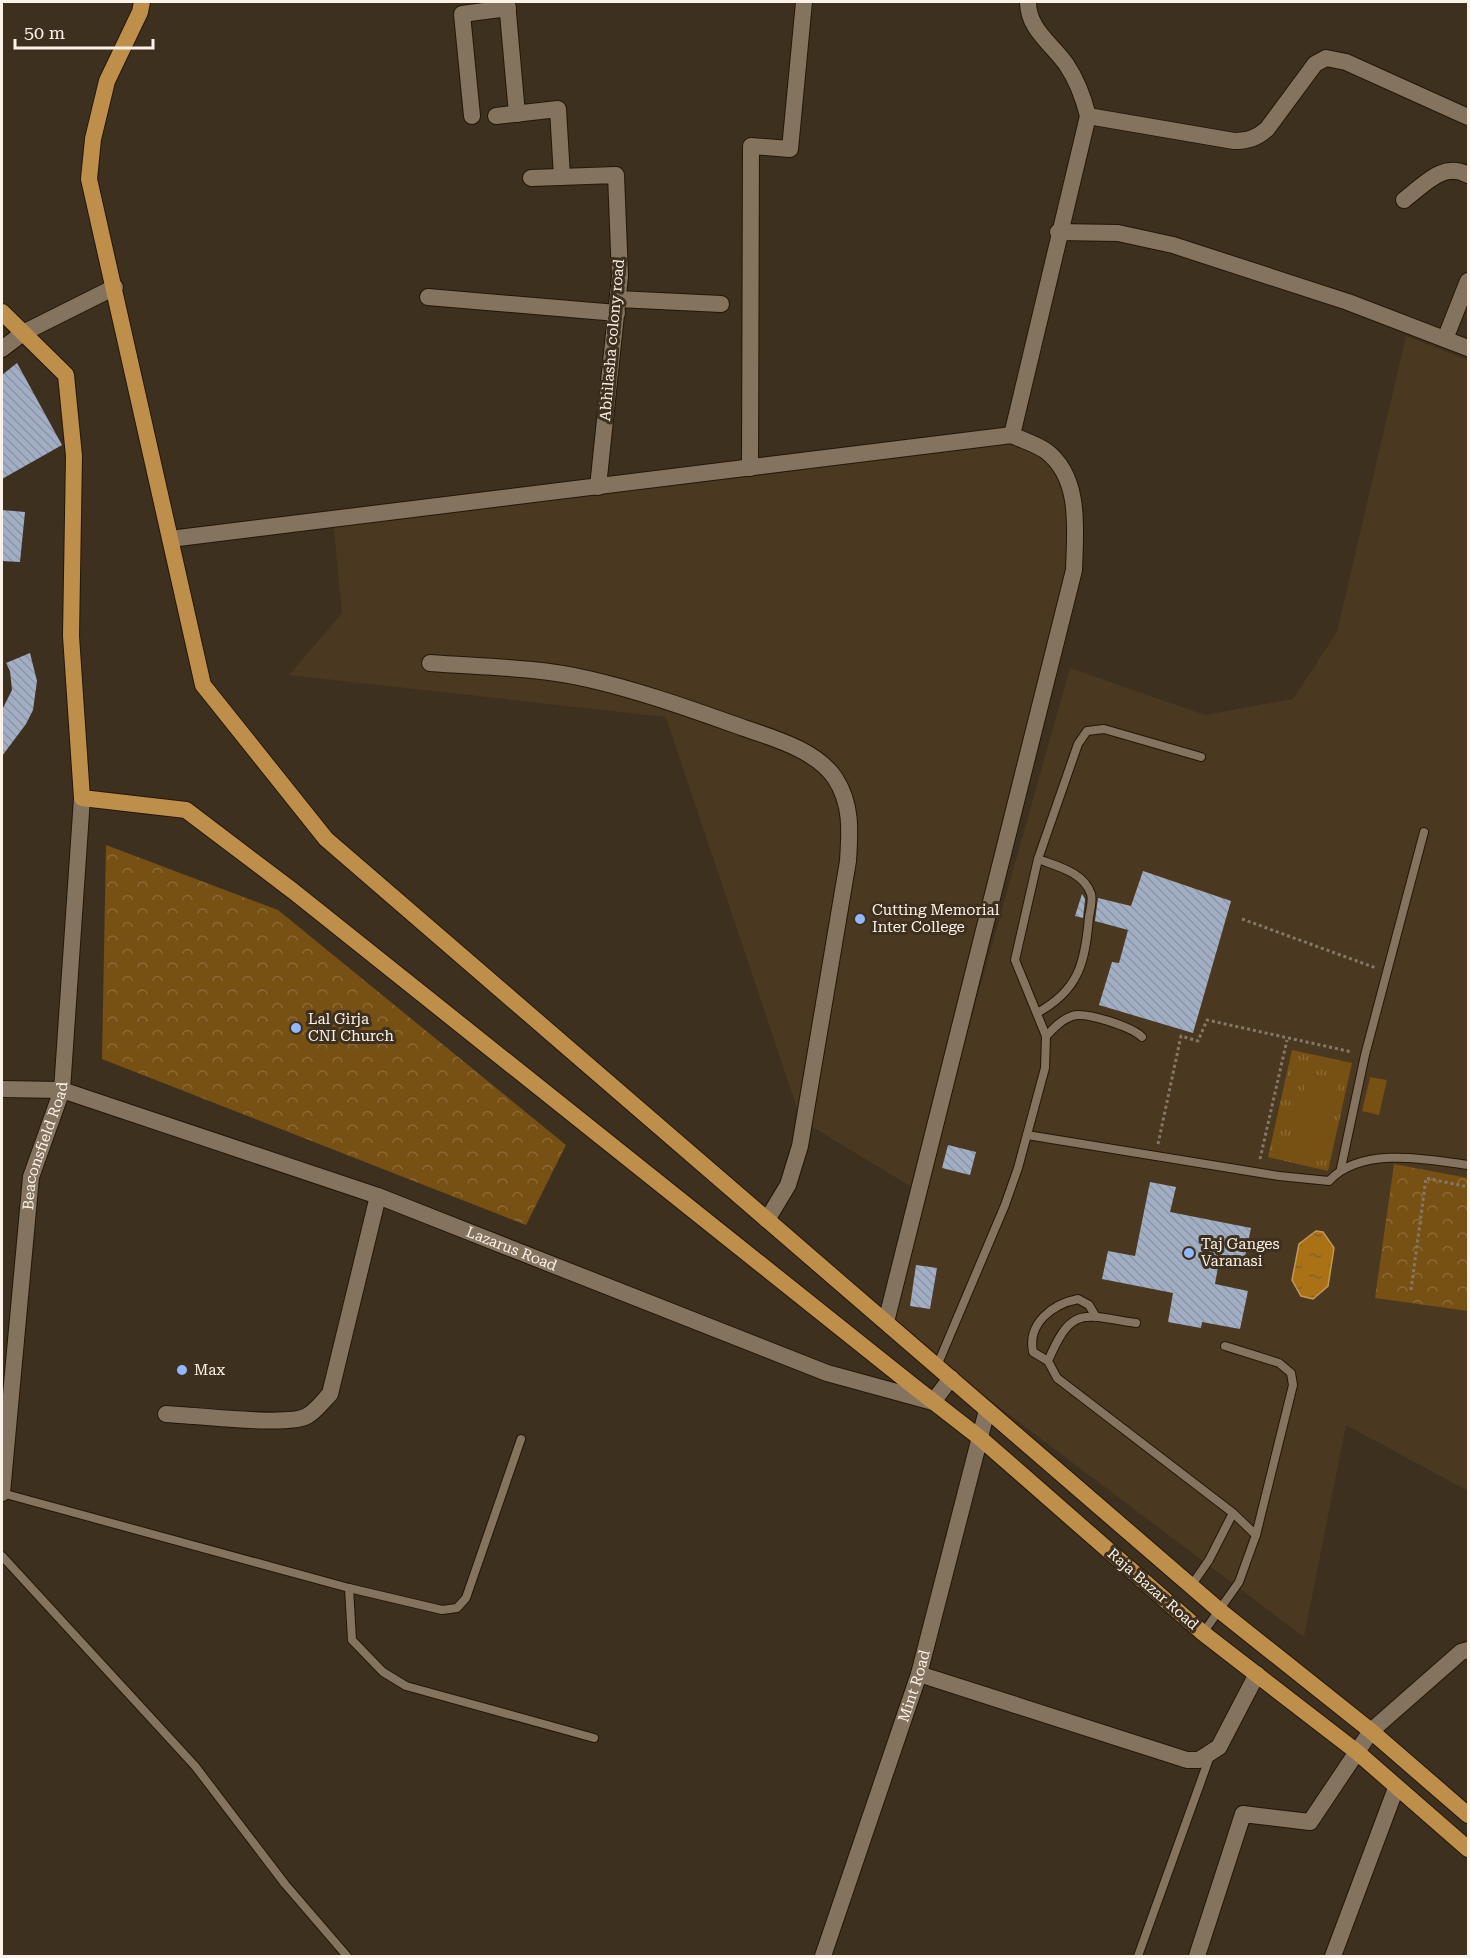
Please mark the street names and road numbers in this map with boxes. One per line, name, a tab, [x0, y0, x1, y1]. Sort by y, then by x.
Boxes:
street label: Abhilasha colony road	[596, 258, 628, 422]
street label: Beaconsfield Road	[19, 1081, 72, 1211]
street label: Lazarus Road	[464, 1223, 560, 1275]
street label: Raja Bazar Road	[1104, 1545, 1203, 1634]
street label: Mint Road	[894, 1648, 934, 1725]

